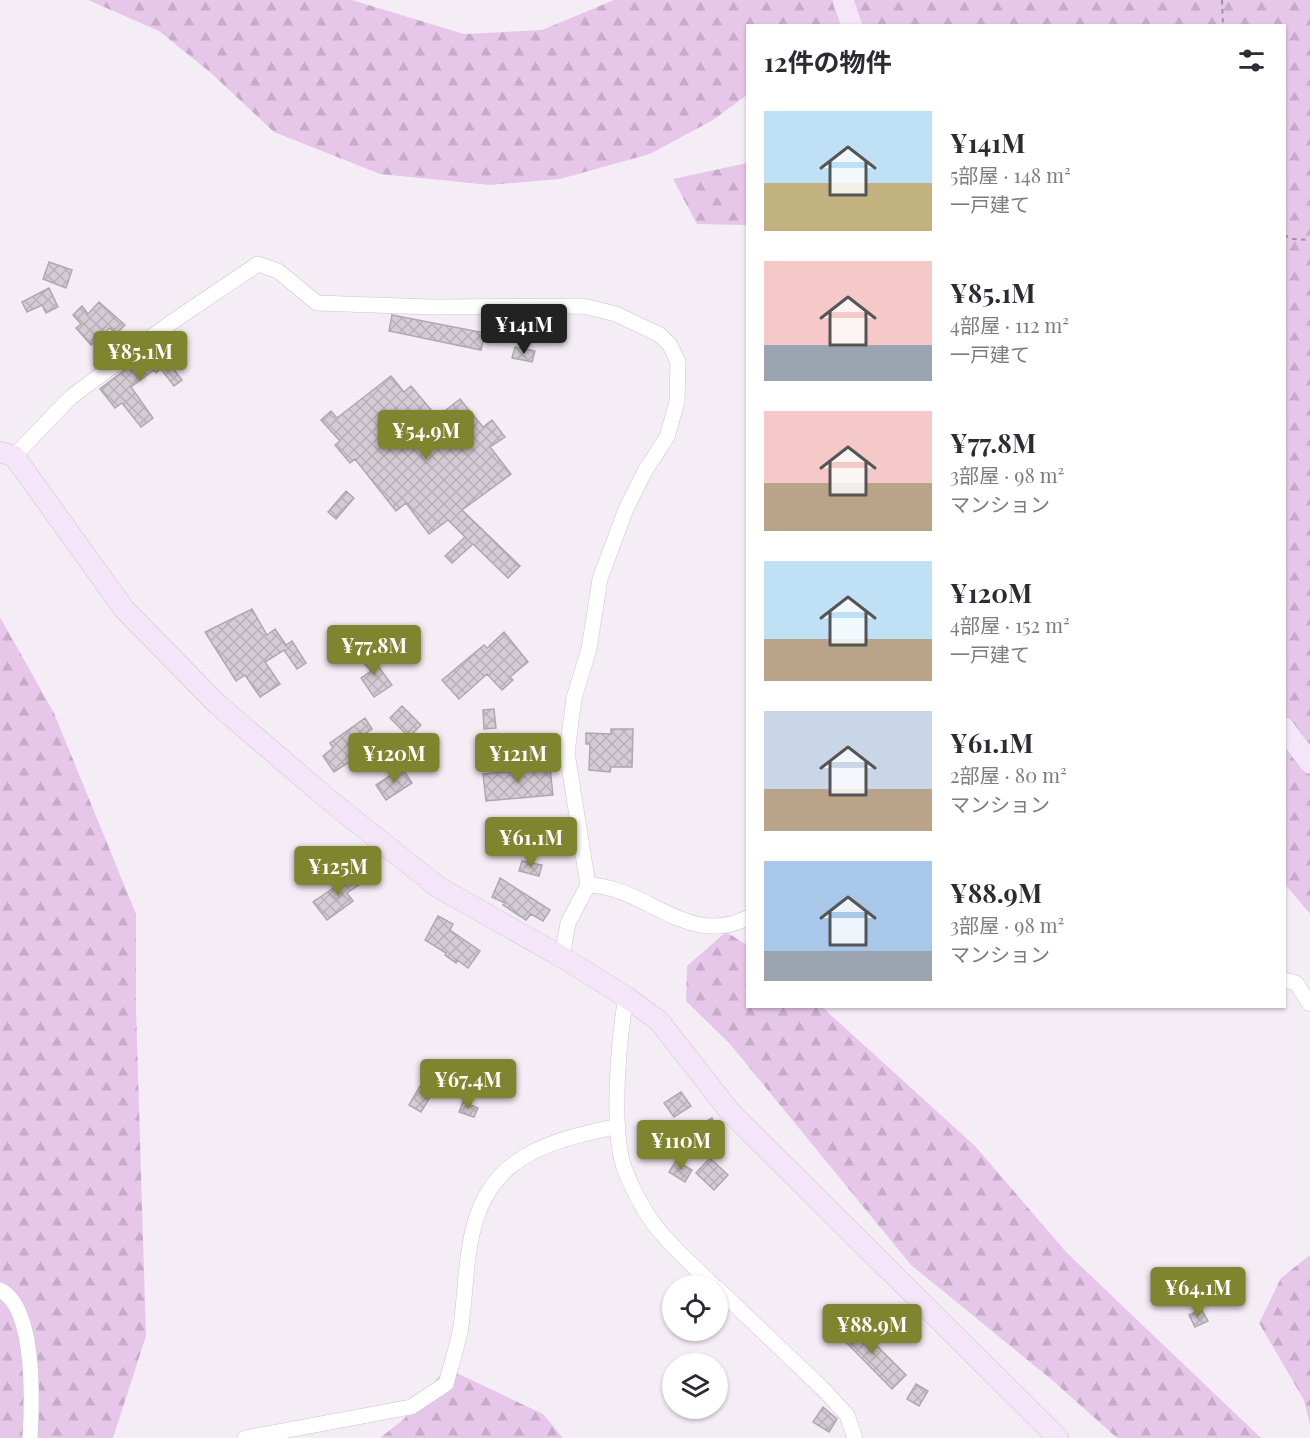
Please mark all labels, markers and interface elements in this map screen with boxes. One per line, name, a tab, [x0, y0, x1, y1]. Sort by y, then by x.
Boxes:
text: 12件の物件	[764, 44, 892, 79]
icon: filters	[1235, 44, 1268, 77]
text: ¥141M	[950, 125, 1025, 160]
icon: home	[812, 135, 884, 207]
text: 5部屋 · 148 m²	[950, 161, 1071, 188]
text: 一戸建て	[950, 190, 1030, 217]
text: ¥85.1M	[950, 275, 1035, 310]
icon: home	[812, 285, 884, 357]
pin: ¥141M	[482, 304, 566, 355]
text: ¥141M	[495, 310, 553, 337]
text: 4部屋 · 112 m²	[950, 311, 1069, 338]
pin: ¥85.1M	[91, 331, 189, 382]
text: ¥85.1M	[107, 337, 173, 364]
text: 一戸建て	[950, 340, 1030, 367]
pin: ¥54.9M	[377, 410, 475, 461]
text: ¥54.9M	[392, 416, 460, 443]
text: ¥77.8M	[950, 425, 1036, 460]
icon: home	[812, 435, 884, 507]
text: 3部屋 · 98 m²	[950, 461, 1064, 488]
text: マンション	[950, 490, 1050, 517]
text: ¥120M	[950, 575, 1032, 610]
icon: home	[812, 585, 884, 657]
text: 4部屋 · 152 m²	[950, 611, 1070, 638]
pin: ¥77.8M	[325, 625, 423, 676]
text: ¥77.8M	[341, 631, 407, 658]
text: 一戸建て	[950, 640, 1030, 667]
text: ¥61.1M	[950, 725, 1033, 760]
pin: ¥120M	[352, 733, 436, 784]
pin: ¥121M	[476, 733, 560, 784]
icon: home	[812, 735, 884, 807]
text: ¥120M	[362, 739, 426, 766]
text: ¥121M	[489, 739, 547, 766]
text: 2部屋 · 80 m²	[950, 761, 1067, 788]
text: マンション	[950, 790, 1050, 817]
pin: ¥61.1M	[482, 817, 580, 868]
text: ¥61.1M	[499, 823, 563, 850]
pin: ¥125M	[296, 846, 380, 897]
text: ¥125M	[308, 852, 368, 879]
text: ¥88.9M	[950, 875, 1042, 910]
icon: home	[812, 885, 884, 957]
text: 3部屋 · 98 m²	[950, 911, 1064, 938]
text: マンション	[950, 940, 1050, 967]
pin: ¥67.4M	[419, 1059, 517, 1110]
text: ¥67.4M	[434, 1065, 502, 1092]
pin: ¥110M	[639, 1120, 723, 1171]
text: ¥110M	[651, 1126, 711, 1153]
pin: ¥64.1M	[1149, 1267, 1247, 1318]
text: ¥64.1M	[1165, 1273, 1231, 1300]
map controls	[662, 1275, 728, 1419]
button: locate	[662, 1275, 728, 1341]
pin: ¥88.9M	[823, 1304, 921, 1355]
text: ¥88.9M	[837, 1310, 907, 1337]
button: layers	[662, 1353, 728, 1419]

